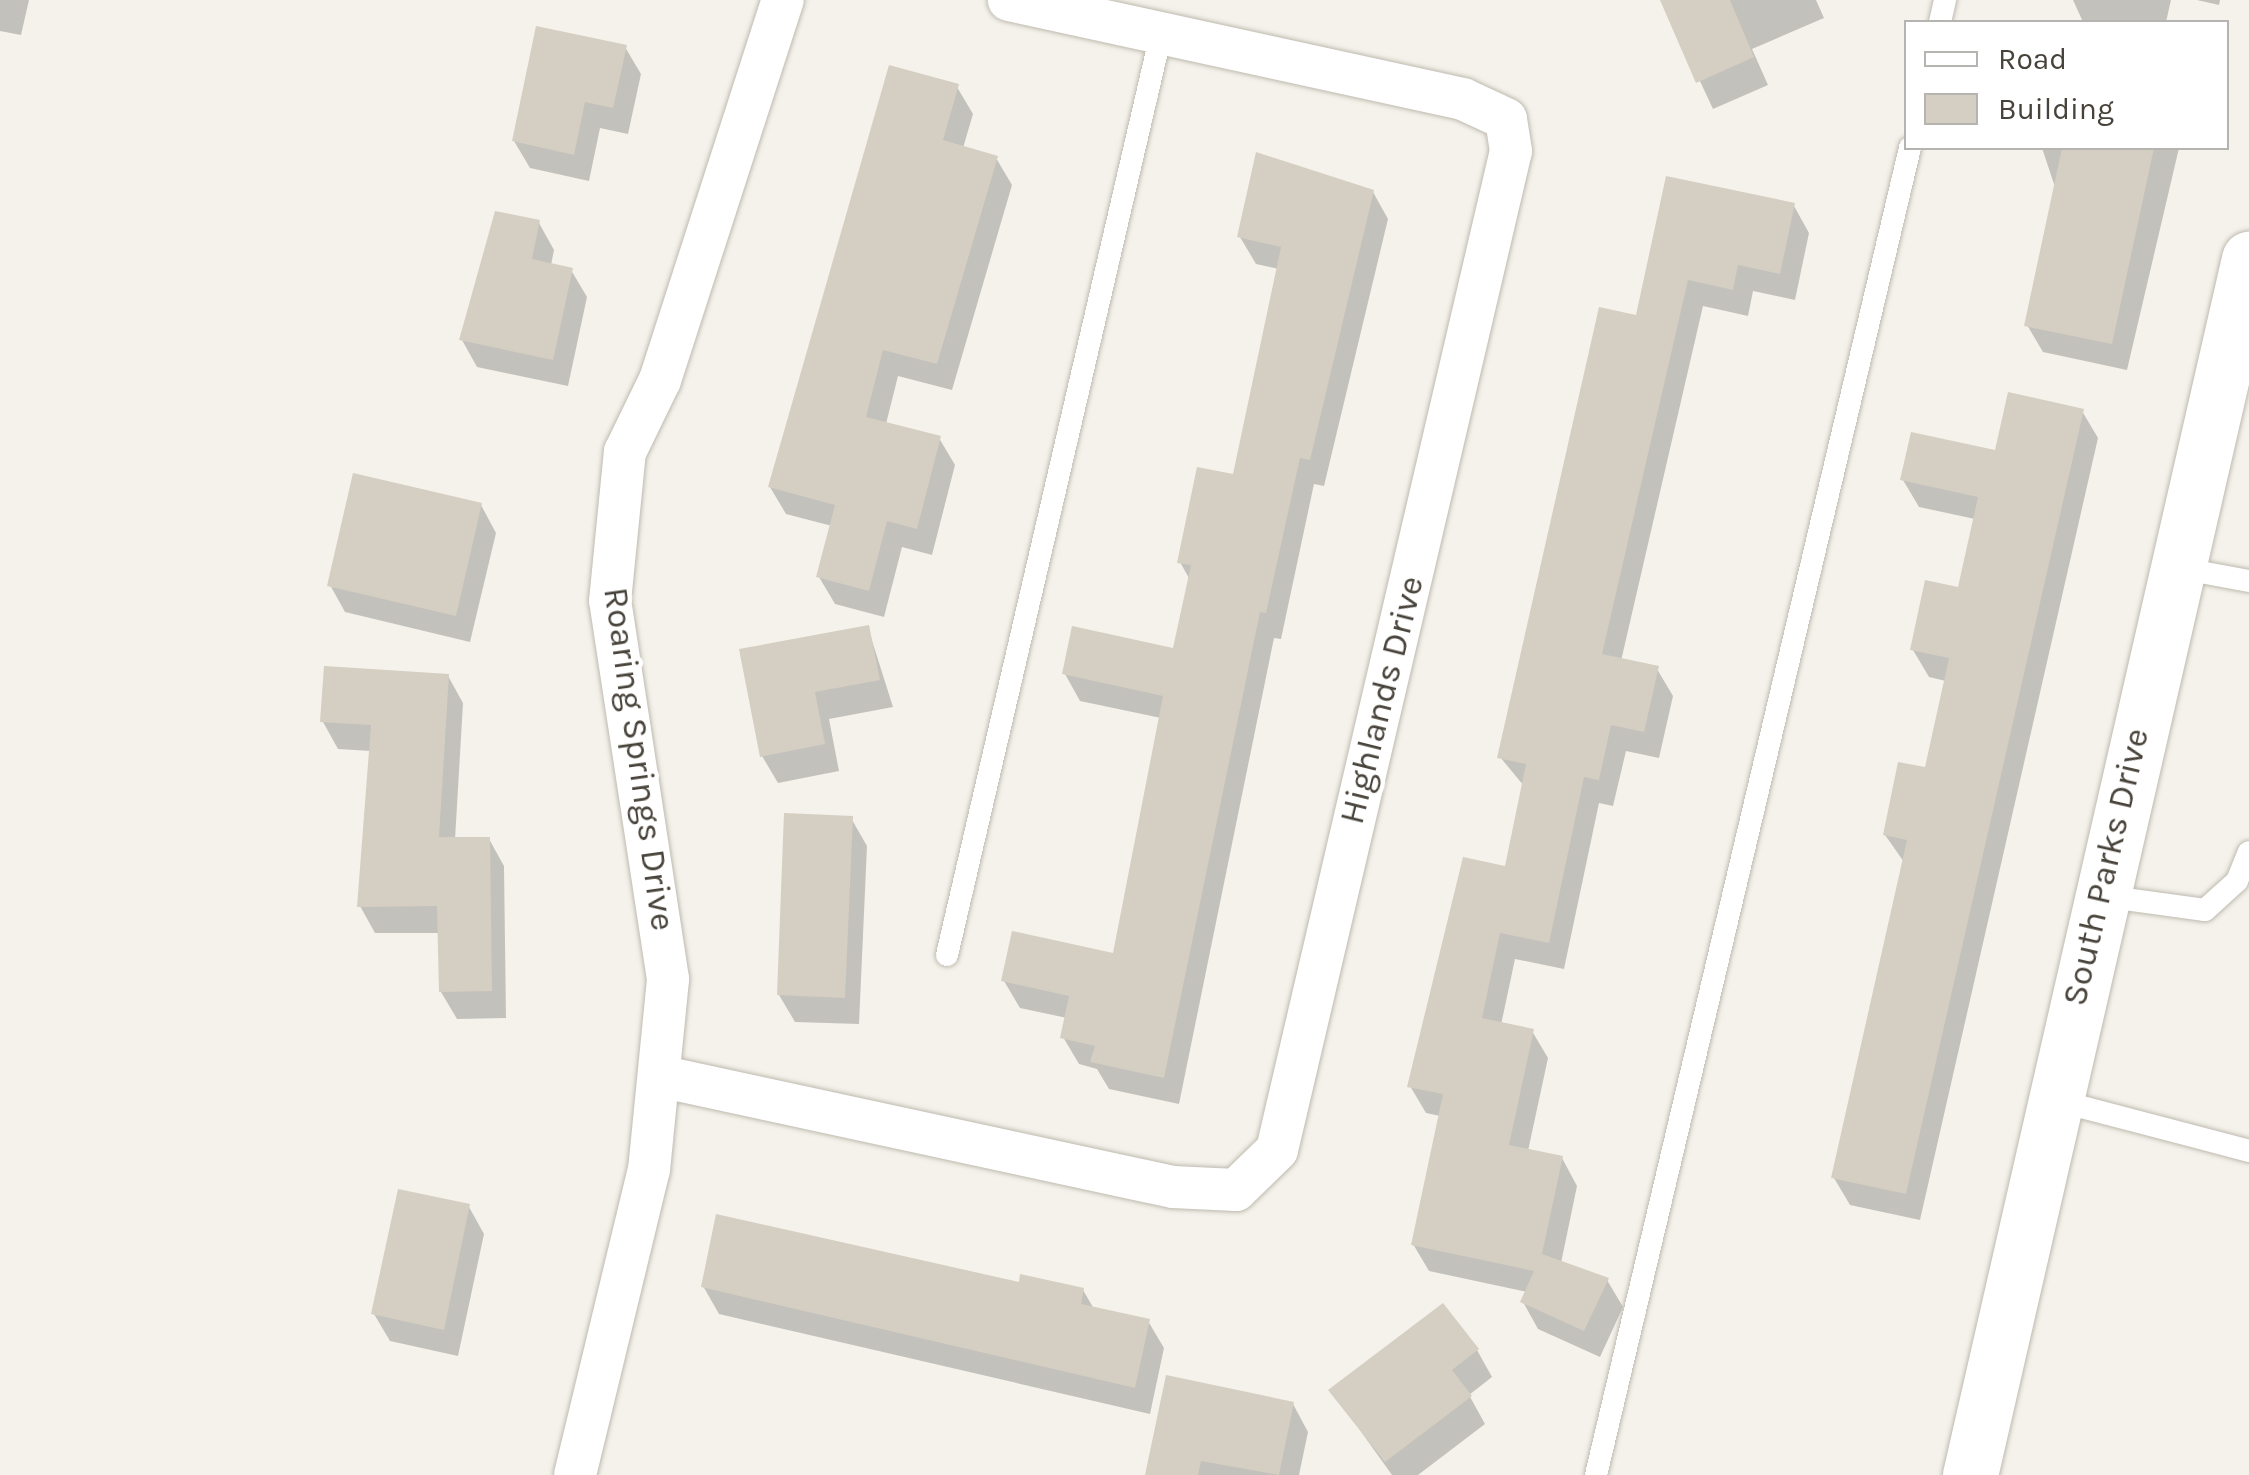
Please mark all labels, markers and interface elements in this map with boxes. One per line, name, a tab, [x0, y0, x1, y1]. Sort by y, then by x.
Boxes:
legend	[1904, 20, 2229, 150]
text: Road	[1998, 41, 2067, 77]
text: Building	[1998, 91, 2114, 127]
street label: Highlands Drive	[1331, 572, 1433, 828]
street label: Roaring Springs Drive	[594, 585, 684, 933]
street label: South Parks Drive	[2054, 724, 2158, 1010]

